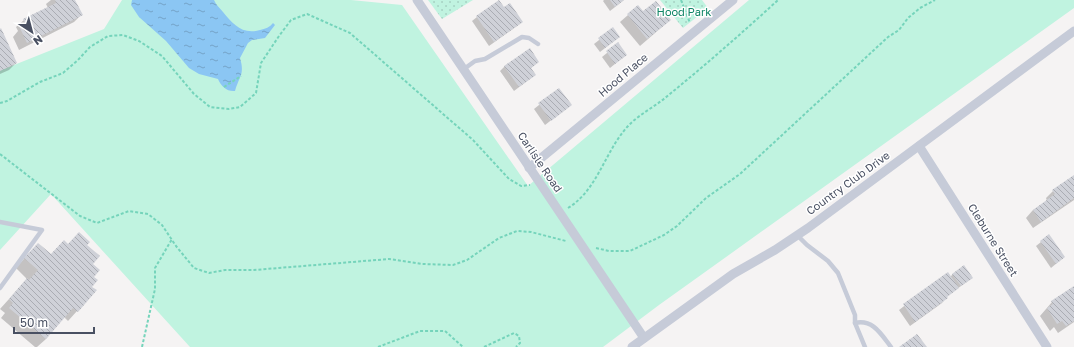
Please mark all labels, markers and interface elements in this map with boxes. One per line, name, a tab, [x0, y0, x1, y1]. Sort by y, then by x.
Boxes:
park label: Hood Park	[657, 5, 711, 18]
north arrow	[12, 12, 52, 52]
text: N	[31, 33, 45, 48]
street label: Hood Place	[595, 50, 650, 99]
street label: Carlisle Road	[516, 129, 565, 194]
street label: Country Club Drive	[804, 148, 892, 217]
street label: Cleburne Street	[966, 201, 1021, 279]
scale bar	[14, 309, 94, 335]
text: 50 m	[20, 315, 48, 330]

